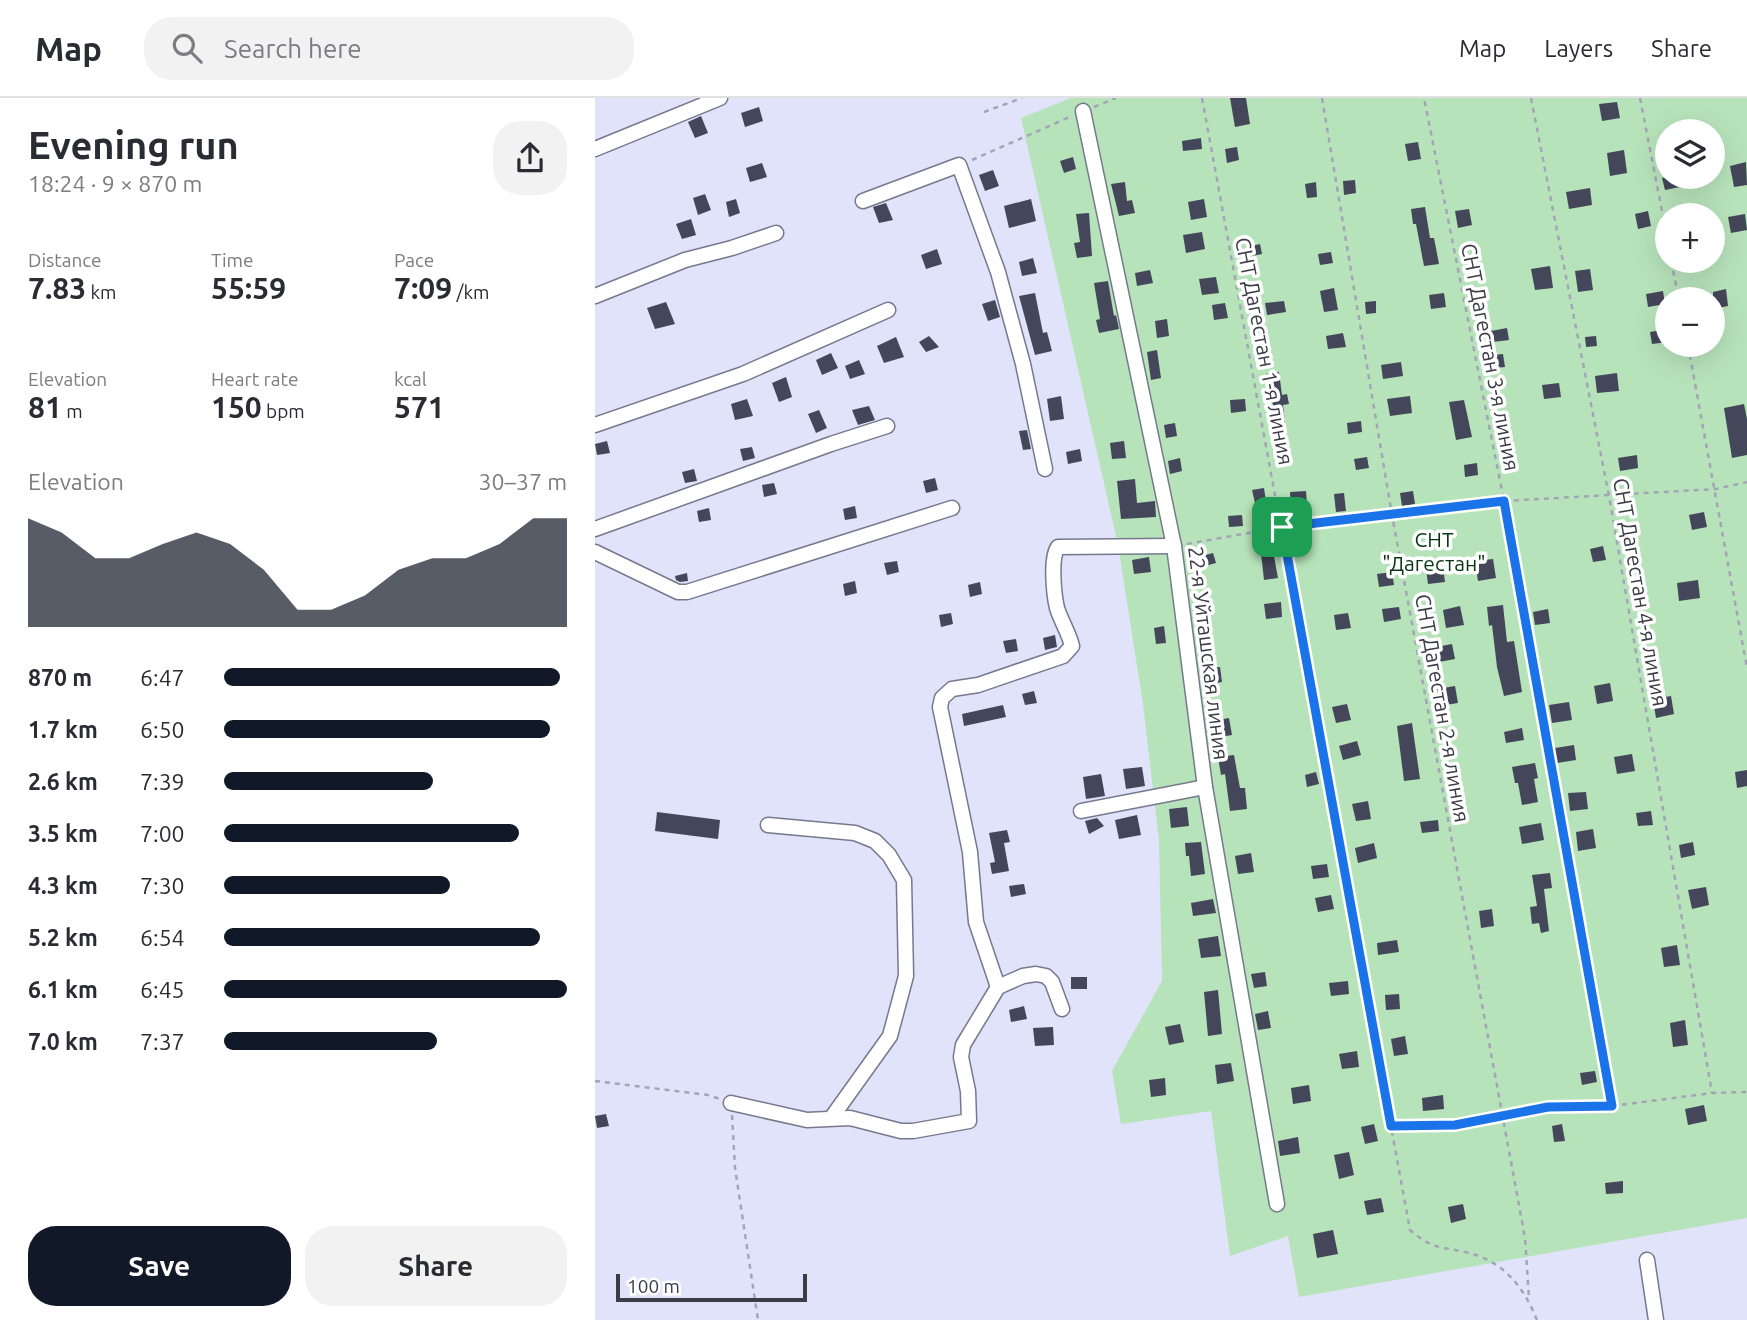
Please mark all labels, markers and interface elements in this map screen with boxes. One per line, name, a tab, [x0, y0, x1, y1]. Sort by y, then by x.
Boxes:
search box	[144, 17, 634, 80]
icon: search	[168, 29, 206, 67]
text: Map	[35, 30, 102, 67]
text: Search here	[224, 34, 362, 63]
text: Map	[1459, 35, 1506, 62]
text: Layers	[1544, 35, 1613, 62]
text: Share	[1651, 35, 1712, 62]
map controls	[1655, 119, 1725, 357]
button: layers	[1655, 119, 1725, 189]
button: share	[493, 121, 567, 195]
text: Evening run	[28, 124, 239, 166]
text: 18:24 · 9 × 870 m	[28, 171, 202, 196]
button: +	[1655, 203, 1725, 273]
street label: СНТ Дагестан 1-я линия	[1231, 235, 1299, 467]
street label: СНТ Дагестан 3-я линия	[1457, 241, 1525, 473]
text: Distance	[28, 249, 102, 271]
text: Time	[211, 249, 253, 271]
text: Pace	[394, 249, 434, 271]
text: 7.83	[28, 271, 86, 305]
text: 55:59	[211, 271, 286, 305]
text: 7:09	[394, 271, 452, 305]
text: km	[86, 281, 116, 303]
text: /km	[452, 281, 490, 303]
button: −	[1655, 287, 1725, 357]
text: Elevation	[28, 368, 107, 390]
text: Heart rate	[211, 368, 298, 390]
text: kcal	[394, 368, 427, 390]
text: 81	[28, 390, 62, 424]
text: 150	[211, 390, 262, 424]
text: 571	[394, 390, 445, 424]
text: m	[62, 400, 83, 422]
text: bpm	[262, 400, 305, 422]
text: Elevation	[28, 469, 124, 494]
text: 30–37 m	[479, 469, 567, 494]
street label: СНТ Дагестан 4-я линия	[1609, 476, 1673, 708]
pin	[1252, 497, 1312, 557]
icon: arrive	[1263, 508, 1301, 546]
park label: СНТ "Дагестан"	[1382, 527, 1486, 575]
street label: 22-я Уйташская линия	[1184, 545, 1234, 761]
street label: СНТ Дагестан 2-я линия	[1411, 592, 1475, 824]
text: 870 m	[28, 665, 92, 690]
text: 6:47	[140, 665, 185, 690]
text: 1.7 km	[28, 717, 98, 742]
text: 6:50	[140, 717, 185, 742]
text: 2.6 km	[28, 769, 98, 794]
text: 7:39	[140, 769, 185, 794]
text: 3.5 km	[28, 821, 98, 846]
text: 7:00	[140, 821, 185, 846]
text: 4.3 km	[28, 873, 98, 898]
text: 7:30	[140, 873, 185, 898]
text: 5.2 km	[28, 925, 98, 950]
text: 6:54	[140, 925, 185, 950]
text: 6.1 km	[28, 977, 98, 1002]
text: 6:45	[140, 977, 185, 1002]
text: 7.0 km	[28, 1029, 98, 1054]
text: 7:37	[140, 1029, 185, 1054]
button: Save	[28, 1226, 291, 1306]
button: Share	[305, 1226, 567, 1306]
scale bar	[616, 1271, 807, 1303]
text: 100 m	[627, 1275, 680, 1297]

